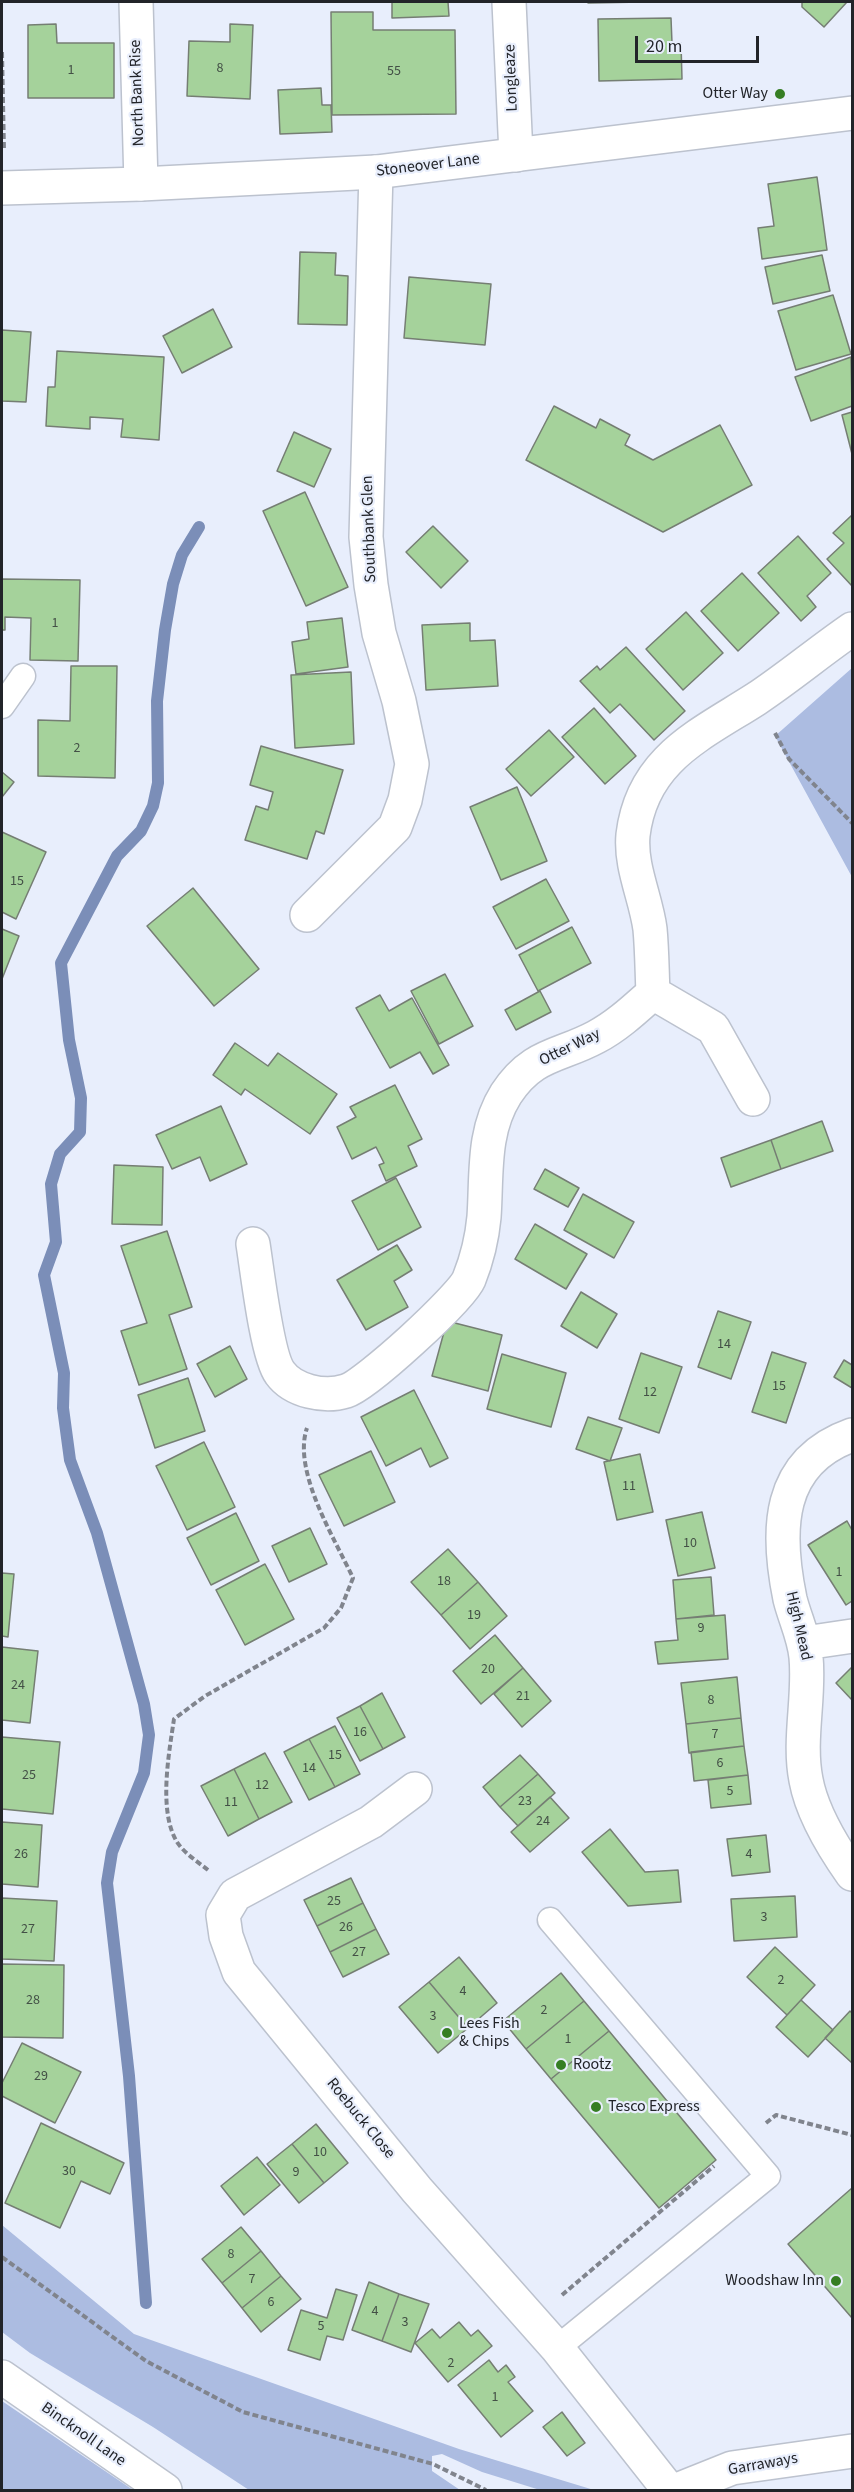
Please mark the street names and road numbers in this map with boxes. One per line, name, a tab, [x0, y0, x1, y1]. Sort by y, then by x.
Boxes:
street label: North Bank Rise	[127, 39, 149, 147]
street label: Longleaze	[501, 44, 523, 112]
street label: Stoneover Lane	[375, 150, 481, 182]
street label: Southbank Glen	[359, 475, 381, 583]
street label: Otter Way	[536, 1025, 604, 1071]
street label: High Mead	[781, 1589, 815, 1663]
street label: Roebuck Close	[322, 2075, 398, 2163]
street label: Bincknoll Lane	[37, 2399, 129, 2471]
street label: Garraways	[727, 2449, 799, 2481]

